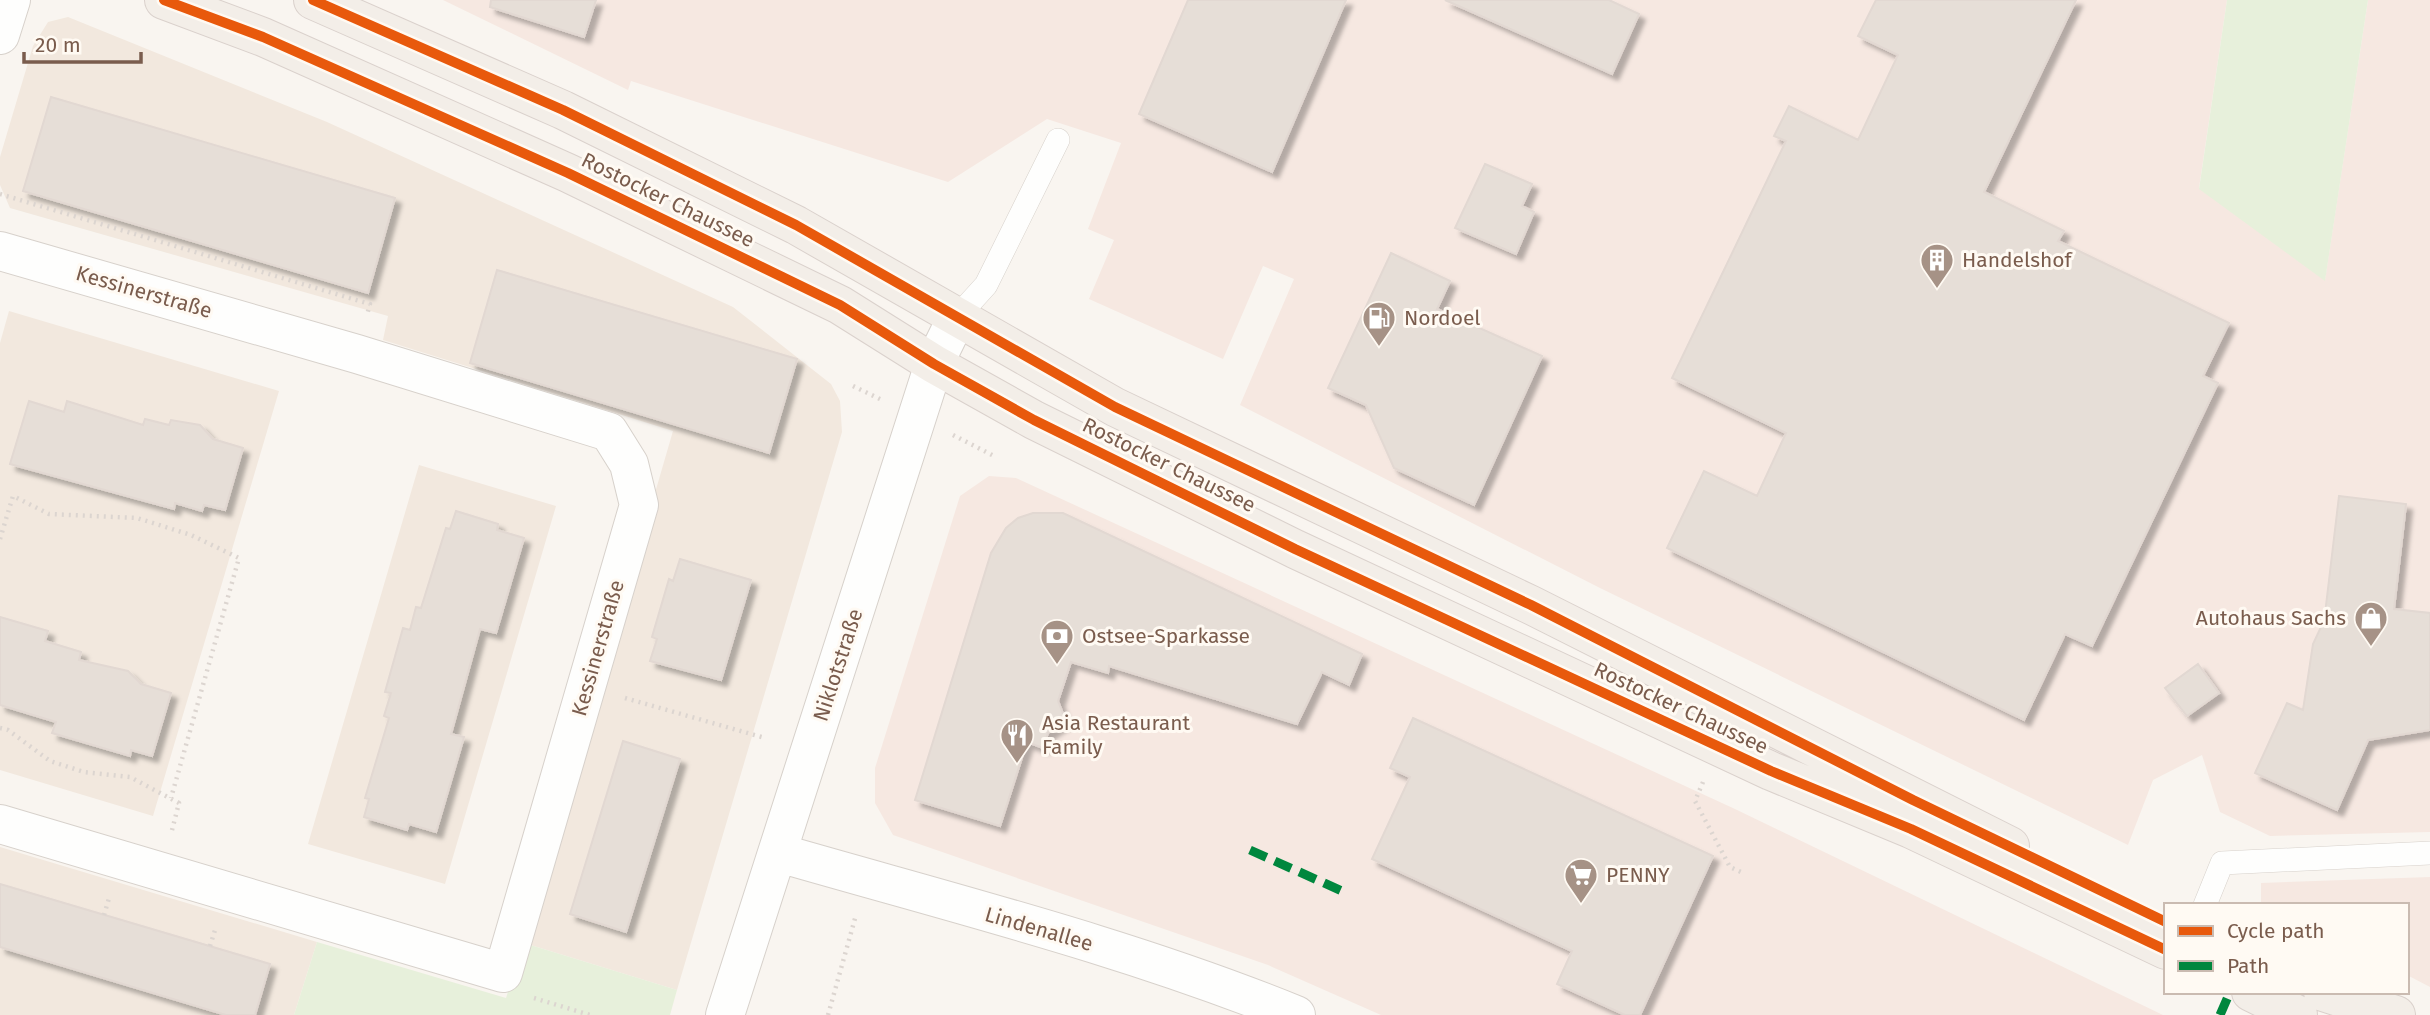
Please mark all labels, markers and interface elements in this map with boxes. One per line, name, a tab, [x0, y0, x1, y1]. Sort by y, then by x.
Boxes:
scale bar	[24, 21, 142, 65]
text: 20 m	[35, 32, 81, 58]
street label: Rostocker Chaussee	[577, 147, 759, 253]
building icon: Handelshof	[1918, 241, 1956, 290]
place label: Handelshof	[1962, 247, 2074, 273]
street label: Kessinerstraße	[73, 260, 215, 324]
fuel station icon: Nordoel	[1360, 299, 1398, 348]
place label: Nordoel	[1404, 305, 1481, 331]
street label: Rostocker Chaussee	[1078, 412, 1260, 518]
street label: Kessinerstraße	[566, 577, 630, 719]
shop icon: Autohaus Sachs	[2352, 599, 2390, 648]
street label: Niklotstraße	[808, 605, 868, 725]
place label: Autohaus Sachs	[2196, 605, 2346, 631]
bank icon: Ostsee-Sparkasse	[1038, 617, 1076, 666]
place label: Ostsee-Sparkasse	[1082, 623, 1250, 649]
street label: Rostocker Chaussee	[1590, 656, 1772, 760]
place label: Asia Restaurant Family	[1042, 710, 1191, 760]
restaurant icon: Asia Restaurant Family	[998, 716, 1036, 765]
supermarket icon: PENNY	[1562, 856, 1600, 905]
place label: PENNY	[1606, 862, 1670, 888]
street label: Lindenallee	[982, 901, 1096, 957]
legend	[2164, 903, 2409, 994]
text: Cycle path	[2227, 918, 2325, 944]
text: Path	[2227, 953, 2269, 979]

